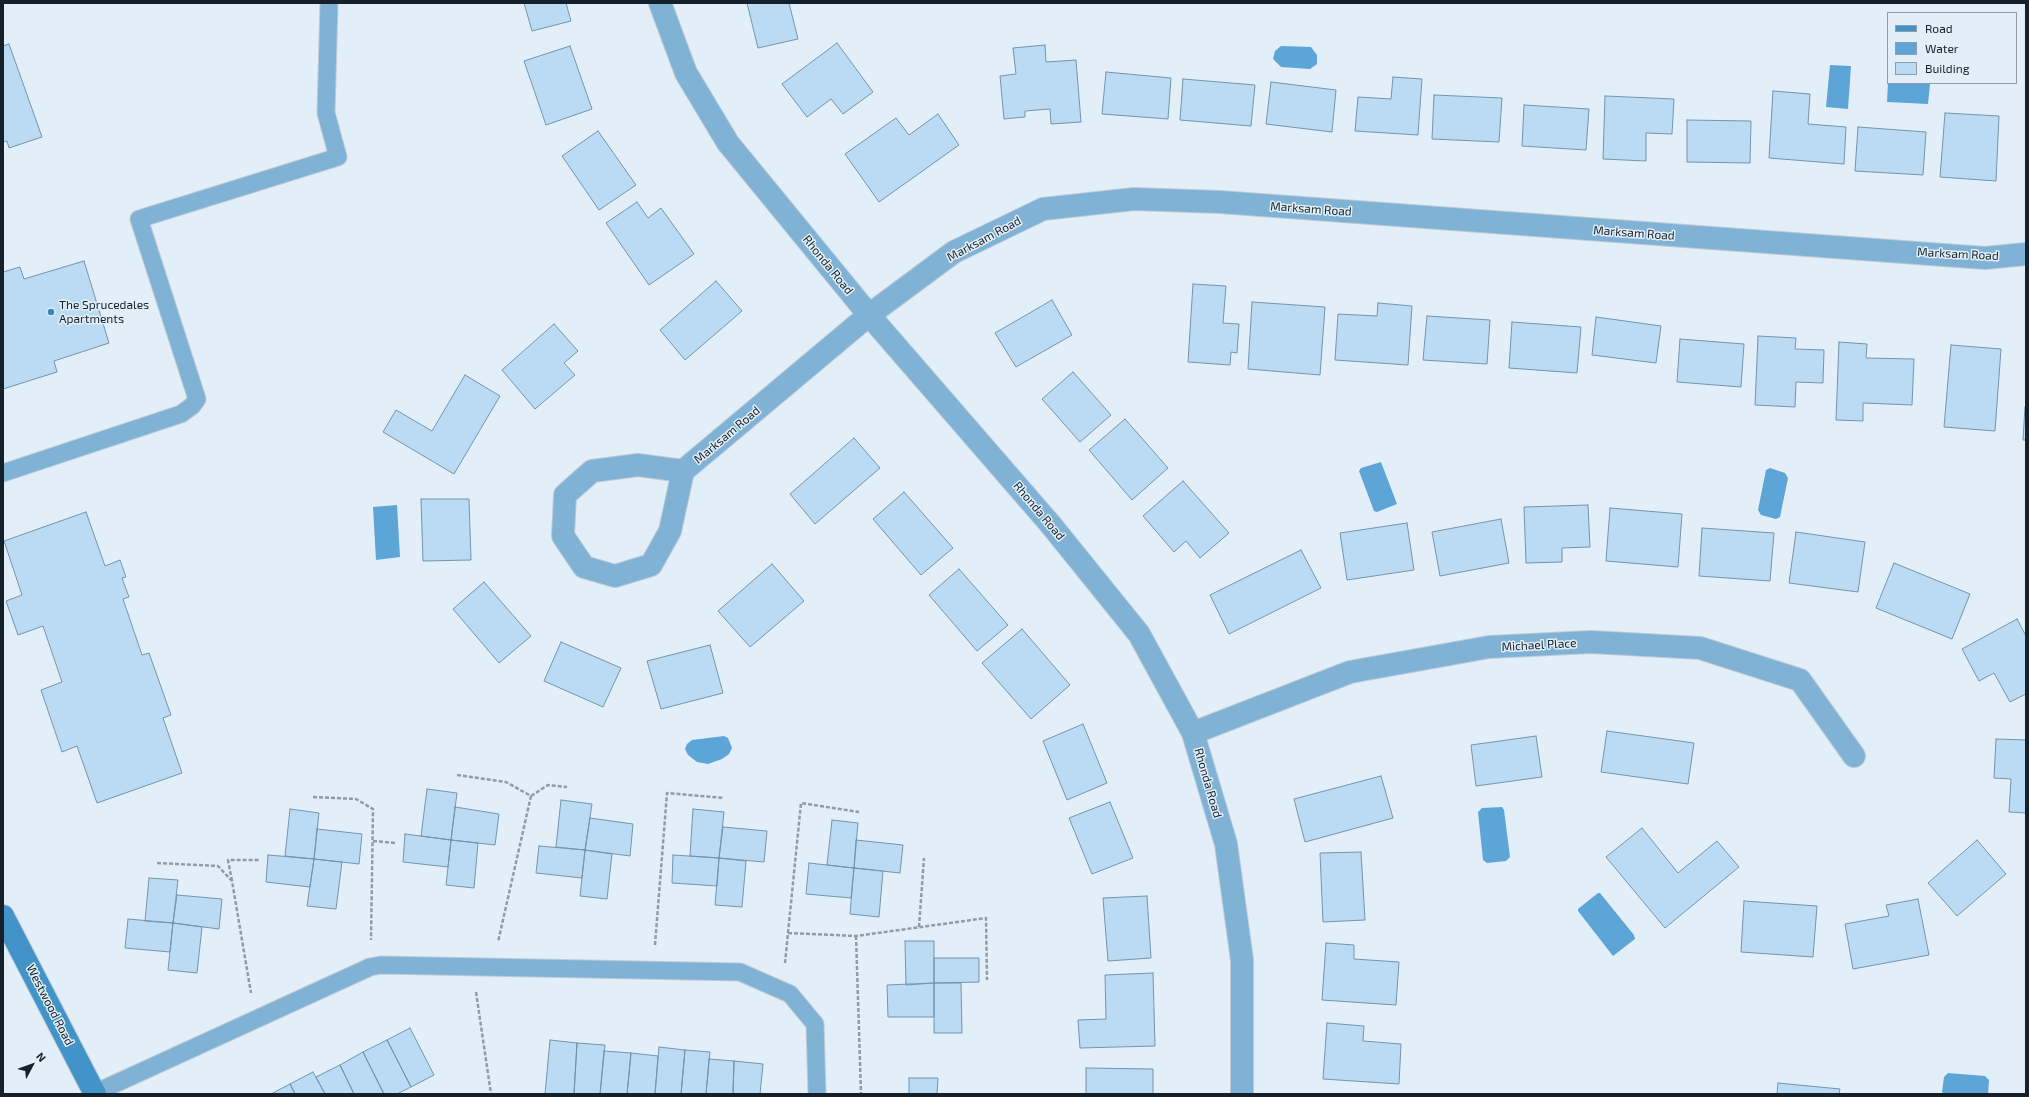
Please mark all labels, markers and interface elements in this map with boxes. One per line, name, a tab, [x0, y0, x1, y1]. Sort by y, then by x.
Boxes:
legend	[1887, 12, 2017, 84]
text: Road	[1925, 21, 1953, 35]
text: Water	[1925, 41, 1959, 55]
text: Building	[1925, 61, 1969, 75]
street label: Marksam Road	[1270, 199, 1352, 219]
street label: Marksam Road	[945, 214, 1023, 264]
street label: Marksam Road	[1593, 223, 1675, 243]
street label: Rhonda Road	[800, 233, 856, 297]
street label: Marksam Road	[1917, 245, 1999, 263]
place label: The Sprucedales Apartments	[59, 298, 149, 326]
marker: The Sprucedales Apartments	[46, 307, 56, 317]
street label: Marksam Road	[691, 403, 763, 467]
street label: Rhonda Road	[1010, 479, 1068, 543]
street label: Michael Place	[1501, 636, 1577, 654]
street label: Rhonda Road	[1191, 746, 1225, 820]
street label: Westwood Road	[23, 962, 77, 1048]
north arrow	[12, 1045, 52, 1085]
text: N	[34, 1050, 49, 1064]

